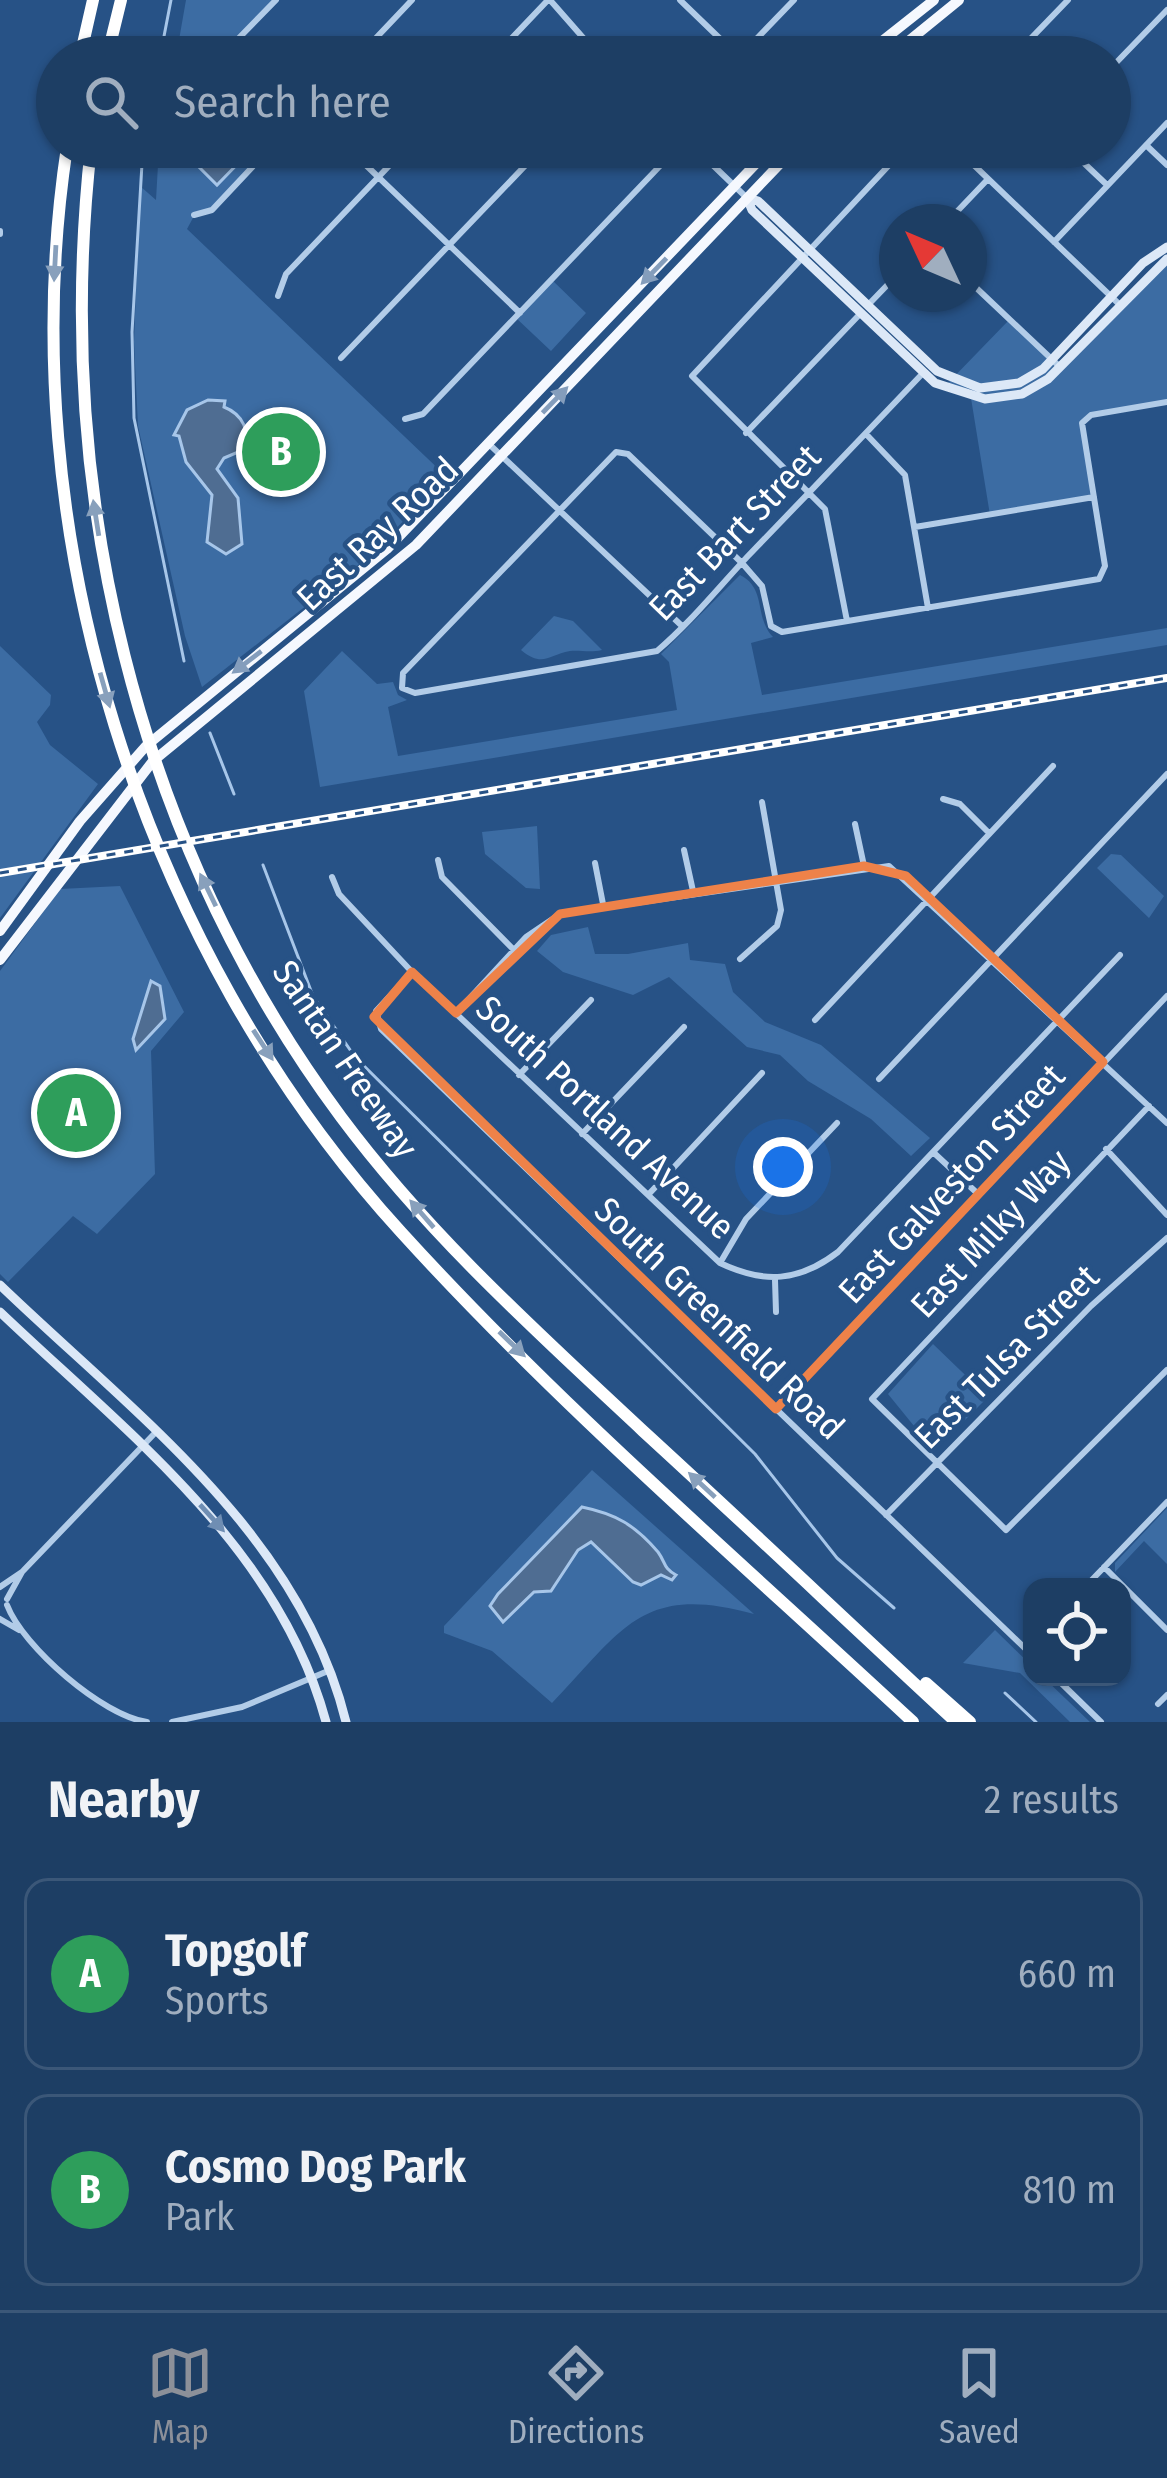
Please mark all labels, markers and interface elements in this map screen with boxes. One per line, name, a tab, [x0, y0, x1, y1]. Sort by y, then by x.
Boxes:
search box	[36, 36, 1131, 168]
icon: search	[78, 69, 144, 135]
text: Search here	[174, 75, 391, 129]
north arrow	[879, 204, 987, 312]
one-way arrow	[45, 245, 64, 283]
one-way arrow	[641, 257, 669, 286]
one-way arrow	[540, 386, 568, 415]
pin: B	[242, 407, 320, 497]
street label: East Bart Street	[640, 435, 830, 630]
street label: East Ray Road	[288, 448, 468, 620]
one-way arrow	[87, 498, 105, 536]
one-way arrow	[231, 650, 262, 674]
one-way arrow	[97, 673, 115, 709]
one-way arrow	[198, 872, 218, 907]
street label: Santan Freeway	[263, 952, 427, 1167]
street label: South Portland Avenue	[467, 987, 744, 1249]
one-way arrow	[252, 1029, 274, 1062]
street label: East Galveston Street	[829, 1055, 1074, 1313]
pin: A	[37, 1068, 115, 1158]
your location	[753, 1137, 813, 1197]
street label: East Milky Way	[902, 1140, 1080, 1327]
street label: South Greenfield Road	[585, 1188, 853, 1449]
one-way arrow	[409, 1199, 435, 1229]
street label: East Tulsa Street	[905, 1255, 1108, 1458]
one-way arrow	[497, 1329, 526, 1357]
one-way arrow	[687, 1472, 716, 1499]
one-way arrow	[198, 1504, 225, 1533]
map controls	[1023, 1578, 1131, 1686]
button: locate	[1023, 1578, 1131, 1686]
text: Nearby	[48, 1769, 200, 1831]
text: 2 results	[984, 1777, 1119, 1823]
text: Topgolf	[165, 1924, 306, 1978]
text: A	[79, 1951, 101, 1997]
text: 660 m	[1018, 1951, 1116, 1997]
text: Sports	[165, 1978, 269, 2024]
text: Cosmo Dog Park	[165, 2140, 466, 2194]
text: B	[79, 2167, 101, 2213]
text: 810 m	[1023, 2167, 1116, 2213]
text: Park	[165, 2194, 234, 2240]
tab: Map	[147, 2340, 213, 2452]
tab: Directions	[508, 2340, 644, 2452]
tab: Saved	[939, 2340, 1020, 2452]

